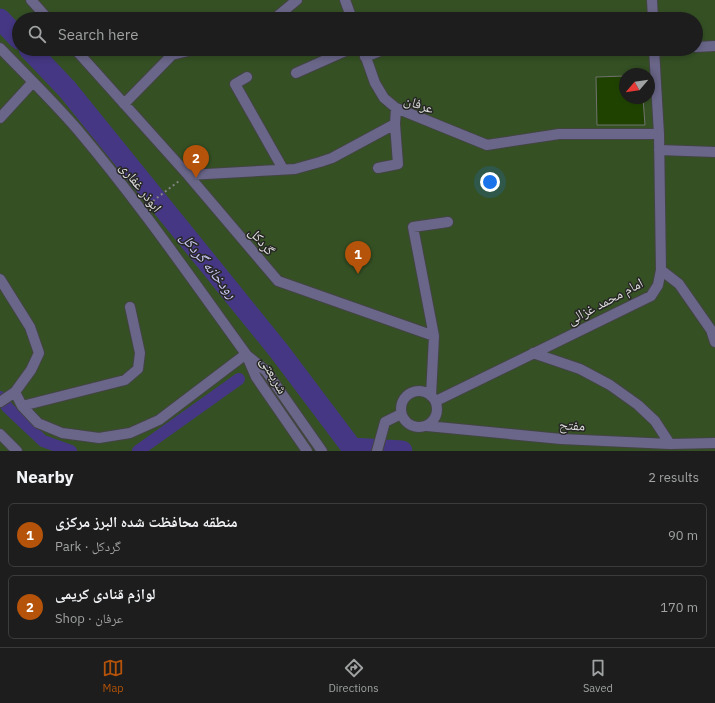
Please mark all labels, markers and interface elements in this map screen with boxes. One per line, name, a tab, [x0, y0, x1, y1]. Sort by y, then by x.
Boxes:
search box	[12, 12, 703, 56]
icon: search	[26, 23, 48, 45]
text: Search here	[58, 25, 138, 44]
north arrow	[619, 68, 655, 104]
street label: عرفان	[402, 91, 436, 117]
pin: 2	[183, 145, 209, 178]
street label: ابوذر غفاری	[116, 158, 166, 216]
your location	[480, 172, 500, 192]
street label: گردکل	[245, 223, 279, 259]
water label: رودخانه گردکل	[176, 228, 242, 302]
pin: 1	[345, 241, 371, 274]
street label: امام محمد غزالی	[564, 273, 647, 329]
street label: شریعتی	[256, 353, 292, 397]
street label: مفتح	[558, 415, 586, 436]
text: Nearby	[16, 466, 74, 488]
text: 2 results	[648, 469, 699, 486]
text: منطقه محافظت شده البرز مرکزی	[55, 512, 238, 531]
text: 1	[26, 527, 34, 544]
text: 90 m	[668, 527, 698, 544]
text: Park · گردکل	[55, 538, 121, 555]
text: لوازم قنادی کریمی	[55, 584, 156, 603]
text: 2	[26, 599, 34, 616]
text: 170 m	[660, 599, 698, 616]
text: Shop · عرفان	[55, 610, 123, 627]
tab: Map	[102, 657, 124, 695]
tab: Directions	[328, 657, 379, 695]
tab: Saved	[583, 657, 613, 695]

